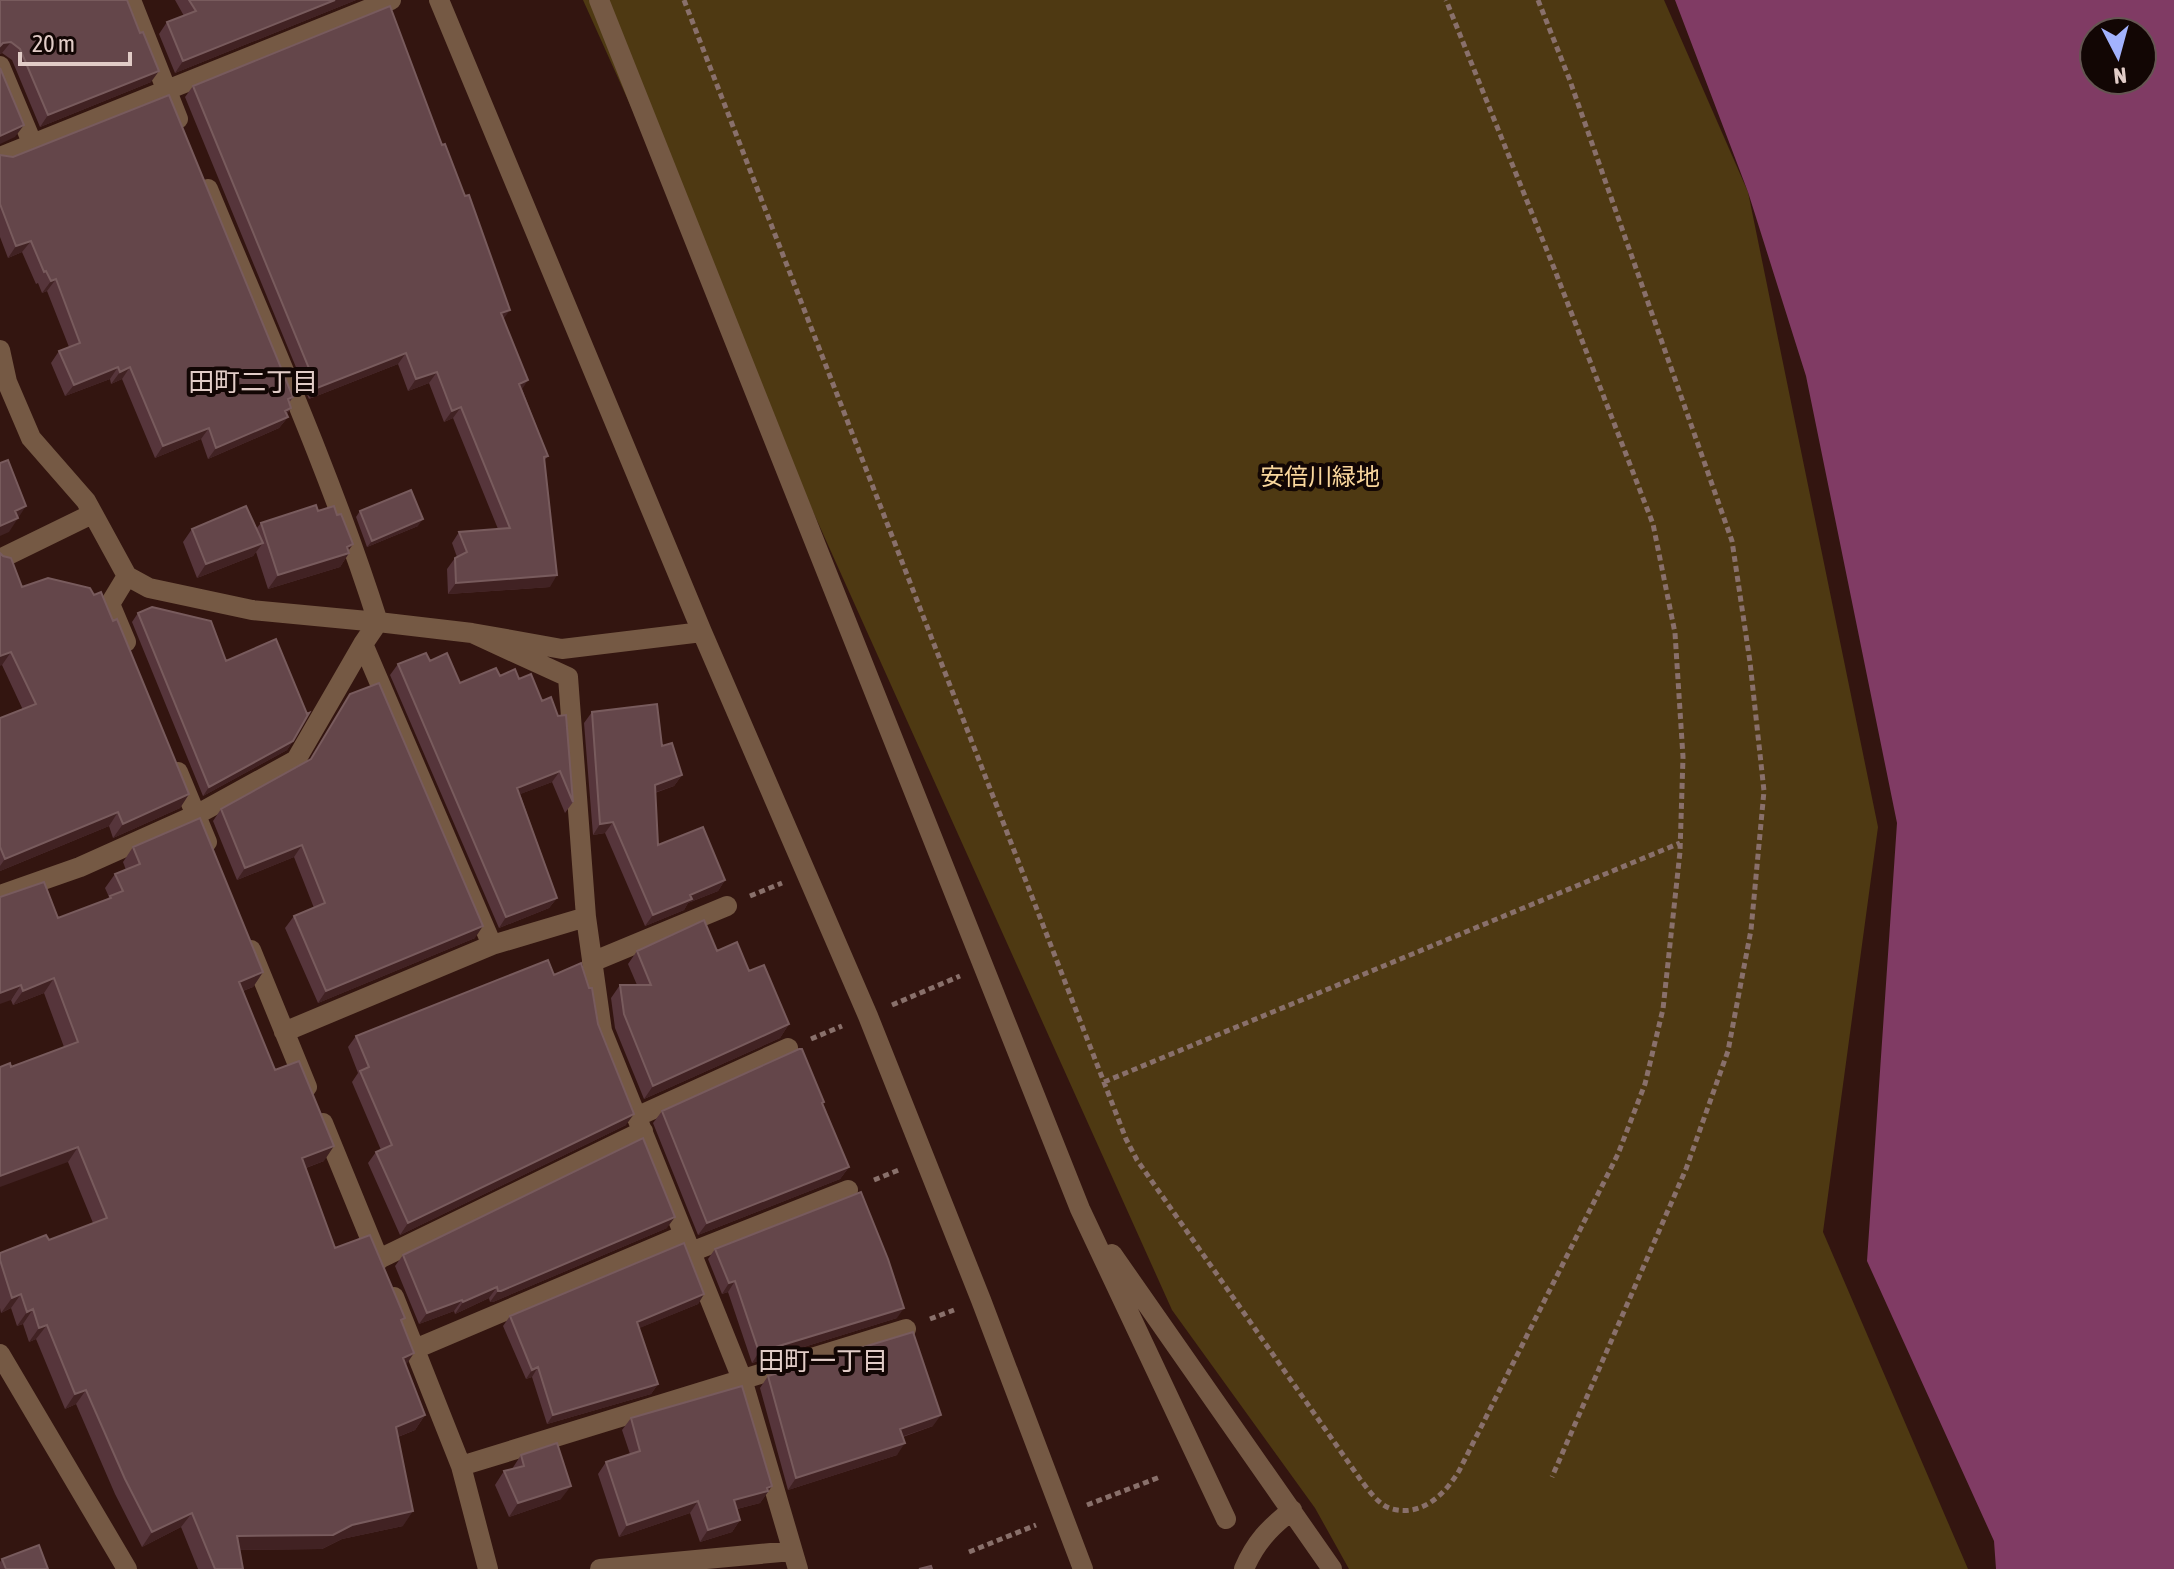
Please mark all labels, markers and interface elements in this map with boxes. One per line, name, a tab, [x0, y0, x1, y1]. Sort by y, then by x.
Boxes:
scale bar	[20, 16, 130, 66]
north arrow	[2078, 16, 2158, 96]
text: 20 m	[32, 30, 75, 57]
text: N	[2112, 62, 2128, 89]
district label: 田町二丁目	[188, 367, 318, 397]
park label: 安倍川緑地	[1260, 463, 1380, 490]
district label: 田町一丁目	[758, 1346, 888, 1376]

